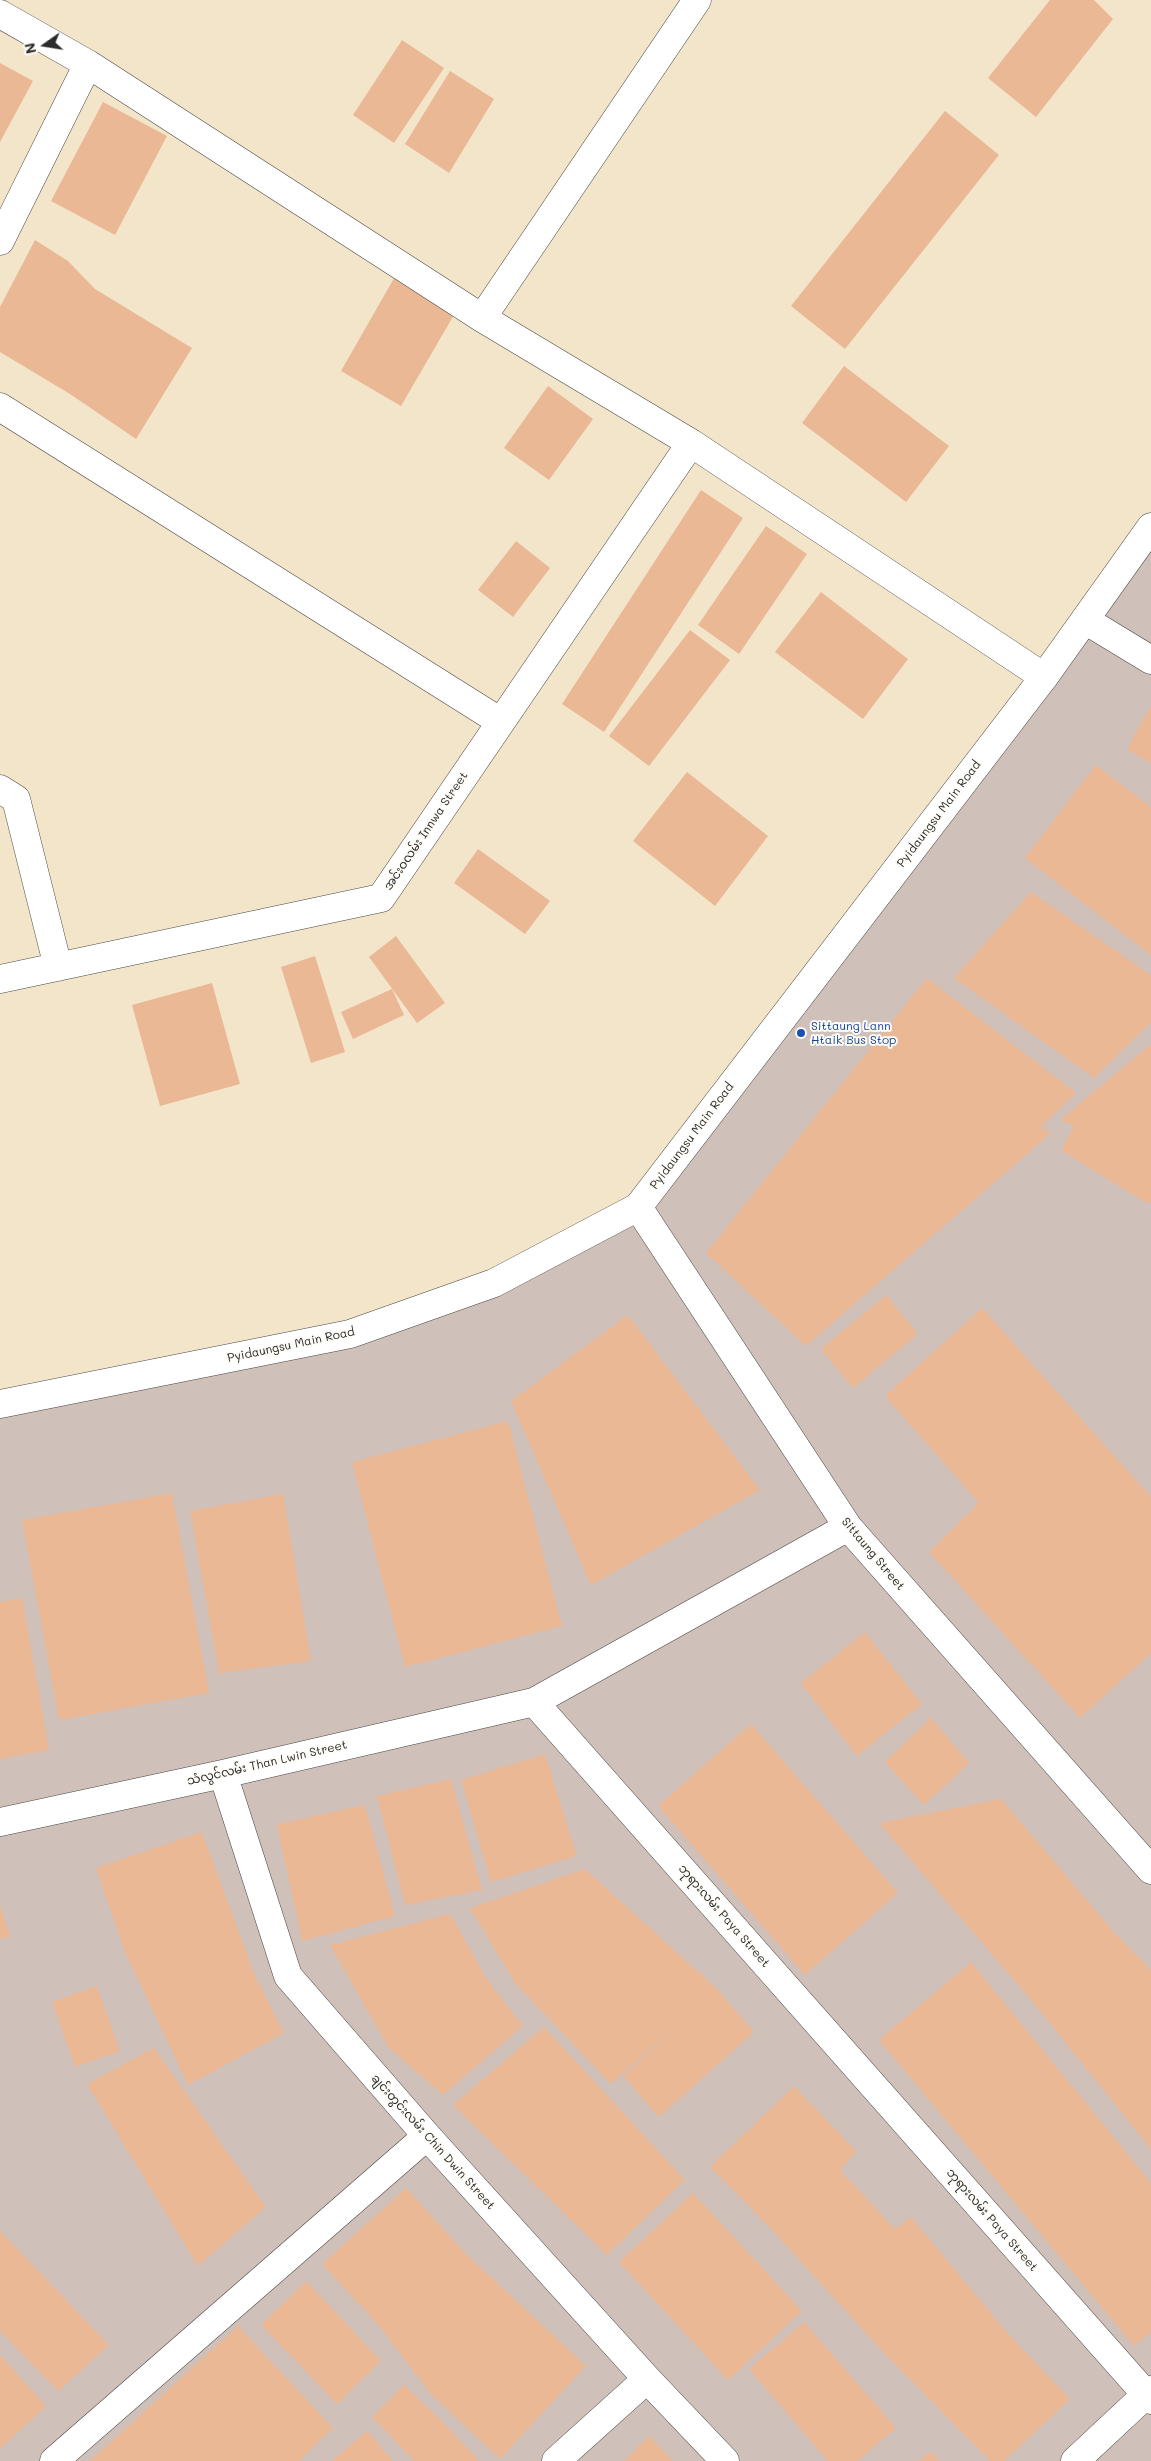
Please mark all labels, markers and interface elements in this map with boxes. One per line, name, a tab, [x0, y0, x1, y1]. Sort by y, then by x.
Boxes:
north arrow	[20, 20, 70, 70]
text: N	[19, 41, 40, 56]
street label: Pyidaungsu Main Road	[894, 758, 984, 870]
street label: အင်းဝလမ်း Innwa Street	[381, 769, 471, 893]
place label: Sittaung Lann Htaik Bus Stop	[811, 1019, 896, 1047]
marker: Sittaung Lann Htaik Bus Stop	[795, 1027, 807, 1039]
street label: Pyidaungsu Main Road	[647, 1080, 737, 1192]
street label: Pyidaungsu Main Road	[226, 1324, 356, 1366]
street label: Sittaung Street	[838, 1515, 908, 1593]
street label: သံလွင်လမ်း Than Lwin Street	[186, 1738, 348, 1788]
street label: ဘုရားလမ်း Paya Street	[675, 1862, 773, 1970]
street label: ချင်းတွင်းလမ်း Chin Dwin Street	[368, 2071, 498, 2213]
street label: ဘုရားလမ်း Paya Street	[943, 2166, 1041, 2274]

